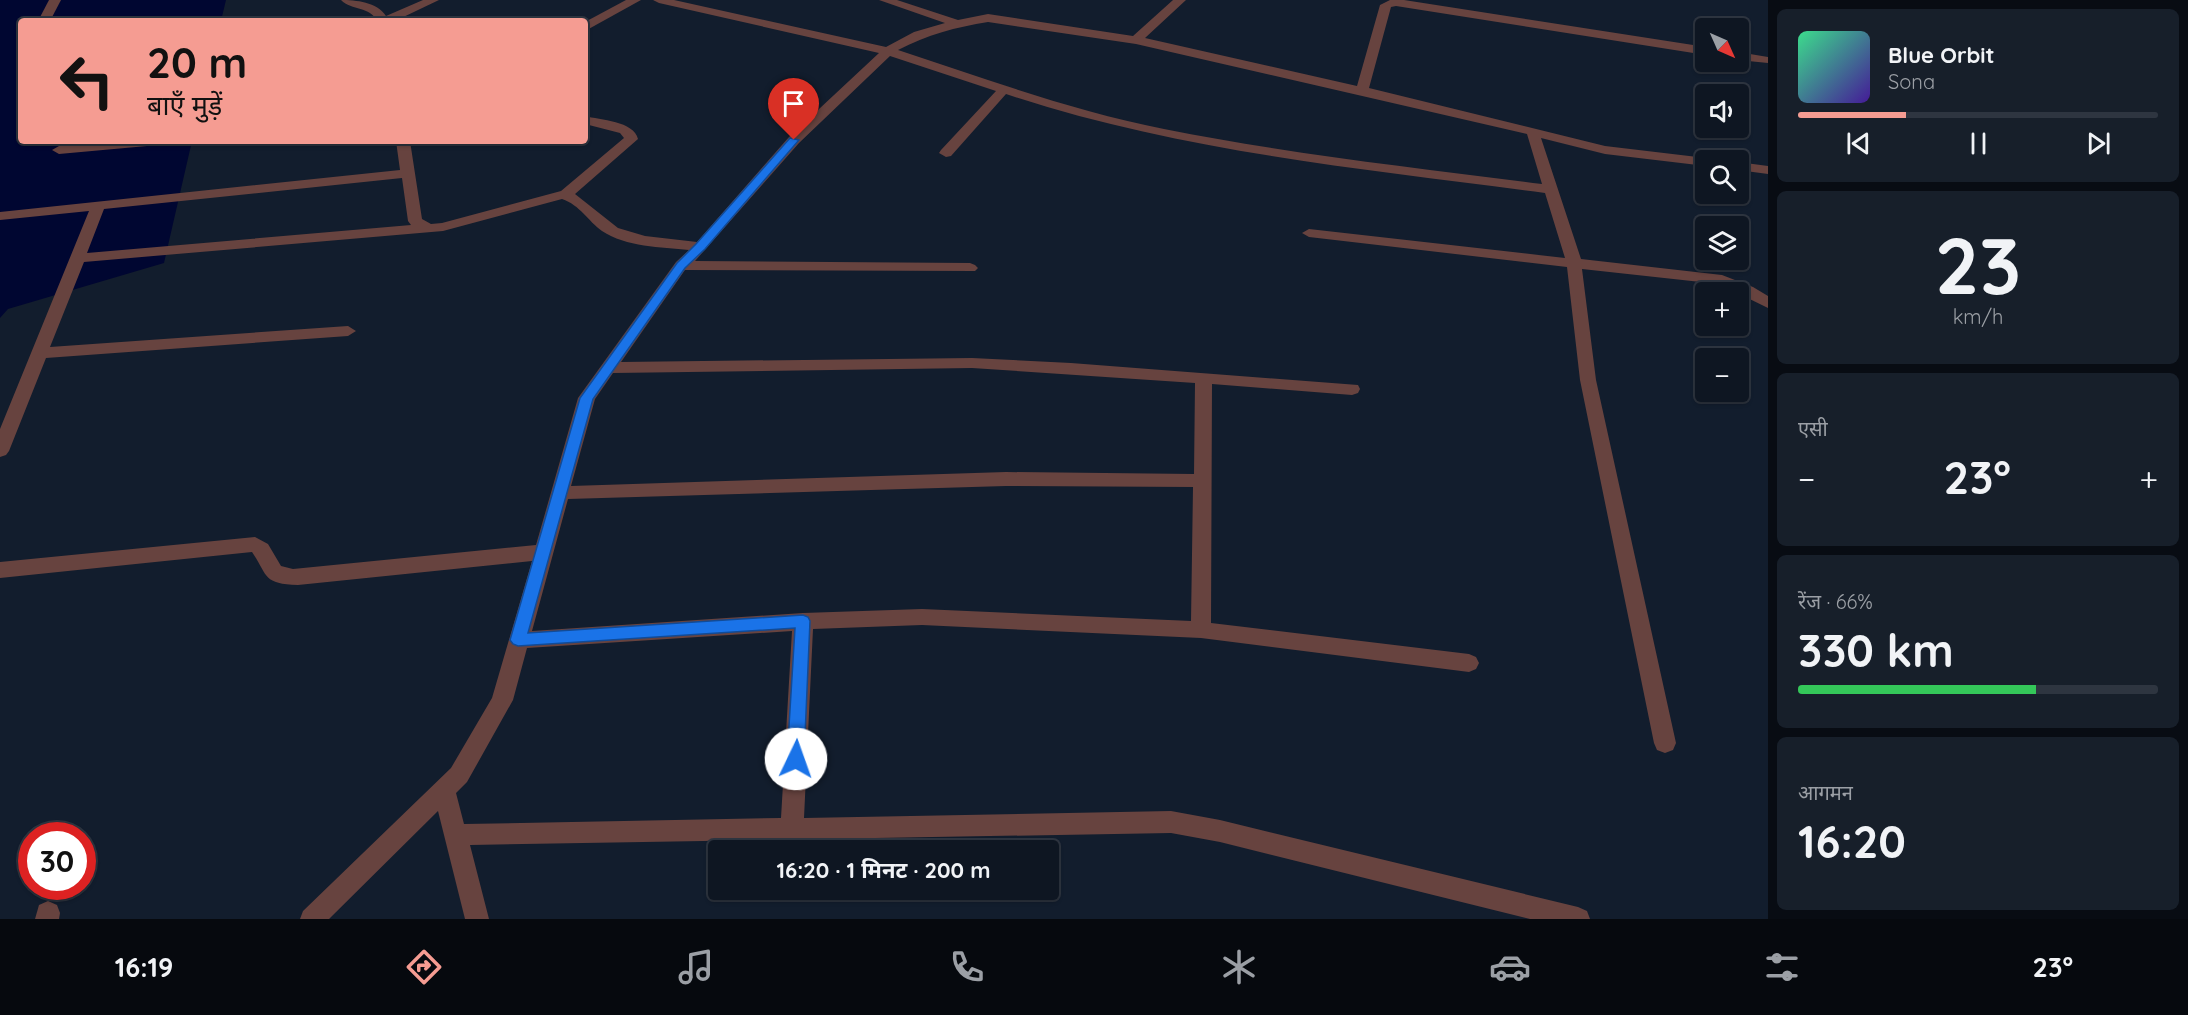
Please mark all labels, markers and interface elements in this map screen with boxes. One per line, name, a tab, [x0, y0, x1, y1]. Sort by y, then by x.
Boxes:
north arrow	[1695, 18, 1749, 72]
map controls	[1695, 18, 1749, 402]
text: 20 m	[147, 36, 247, 89]
text: Blue Orbit	[1888, 41, 1994, 69]
icon: left	[48, 42, 126, 120]
text: Sona	[1888, 69, 1935, 94]
pin	[768, 78, 819, 140]
button: sound	[1695, 84, 1749, 138]
icon: arrive	[777, 87, 810, 120]
text: बाएँ मुड़ें	[147, 88, 222, 122]
icon: previous	[1842, 127, 1875, 160]
icon: pause	[1962, 127, 1995, 160]
icon: next	[2082, 127, 2115, 160]
button: search	[1695, 150, 1749, 204]
button: layers	[1695, 216, 1749, 270]
text: 23	[1935, 216, 2021, 314]
button: +	[1695, 282, 1749, 336]
text: km/h	[1953, 304, 2003, 329]
button: −	[1695, 348, 1749, 402]
text: एसी	[1798, 416, 1828, 441]
text: 23°	[1944, 449, 2011, 505]
text: −	[1798, 458, 1815, 499]
text: +	[2139, 458, 2158, 499]
text: रेंज · 66%	[1798, 589, 1873, 614]
text: 330 km	[1798, 622, 1954, 678]
position arrow	[764, 727, 828, 791]
text: आगमन	[1798, 780, 1853, 805]
text: 16:20	[1798, 813, 1906, 869]
speed limit sign: 30	[18, 822, 96, 900]
text: 16:20 · 1 मिनट · 200 m	[776, 856, 991, 884]
icon: directions	[403, 946, 445, 988]
icon: music	[675, 946, 717, 988]
icon: phone	[946, 946, 988, 988]
icon: climate	[1218, 946, 1260, 988]
icon: car	[1489, 946, 1531, 988]
icon: filters	[1761, 946, 1803, 988]
text: 16:19	[115, 950, 173, 984]
text: 23°	[2033, 950, 2073, 984]

